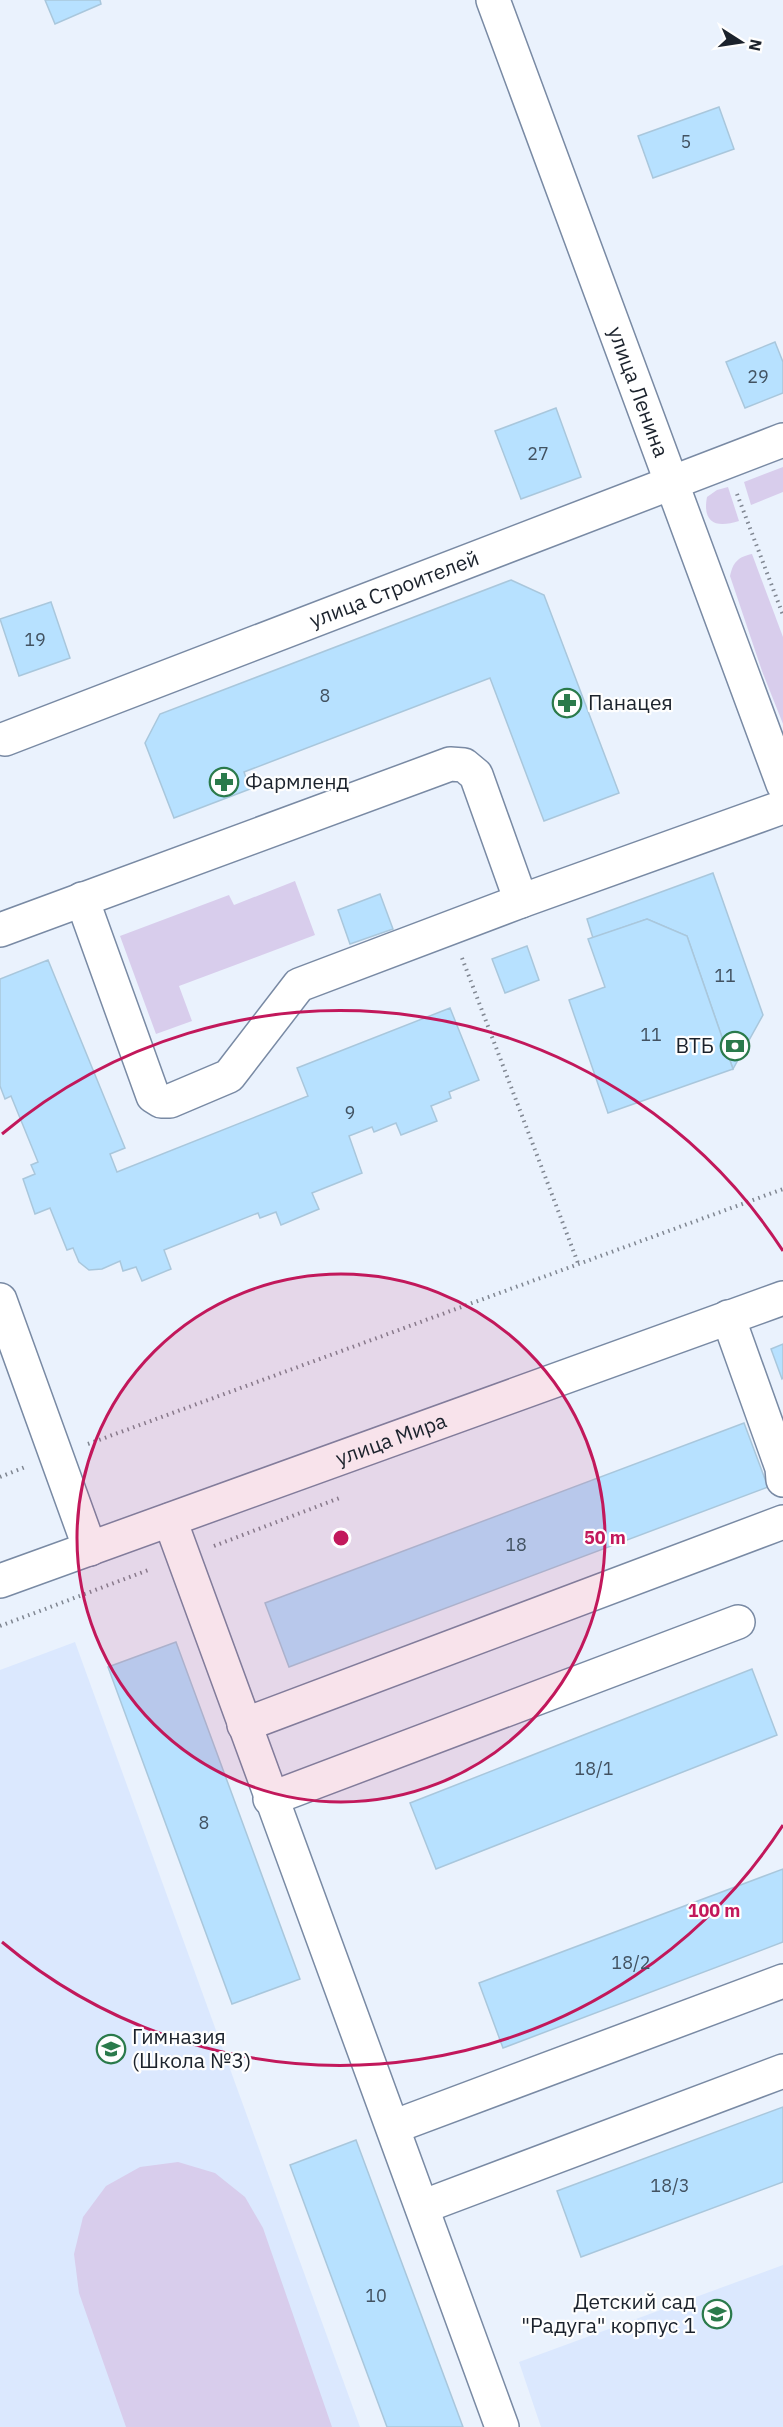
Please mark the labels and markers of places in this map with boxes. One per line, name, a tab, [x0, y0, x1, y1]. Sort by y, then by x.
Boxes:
pharmacy icon: Панацея	[551, 687, 583, 719]
place label: Панацея	[588, 688, 673, 716]
pharmacy icon: Фармленд	[208, 766, 240, 798]
place label: Фармленд	[245, 767, 349, 795]
bank icon: ВТБ	[719, 1030, 751, 1062]
place label: ВТБ	[675, 1031, 714, 1059]
centre of rings	[331, 1528, 351, 1548]
place label: Гимназия (Школа №3)	[132, 2022, 251, 2074]
school or university icon: Гимназия (Школа №3)	[95, 2033, 127, 2065]
place label: Детский сад "Радуга" корпус 1	[521, 2287, 696, 2339]
school or university icon: Детский сад "Радуга" корпус 1	[701, 2298, 733, 2330]

